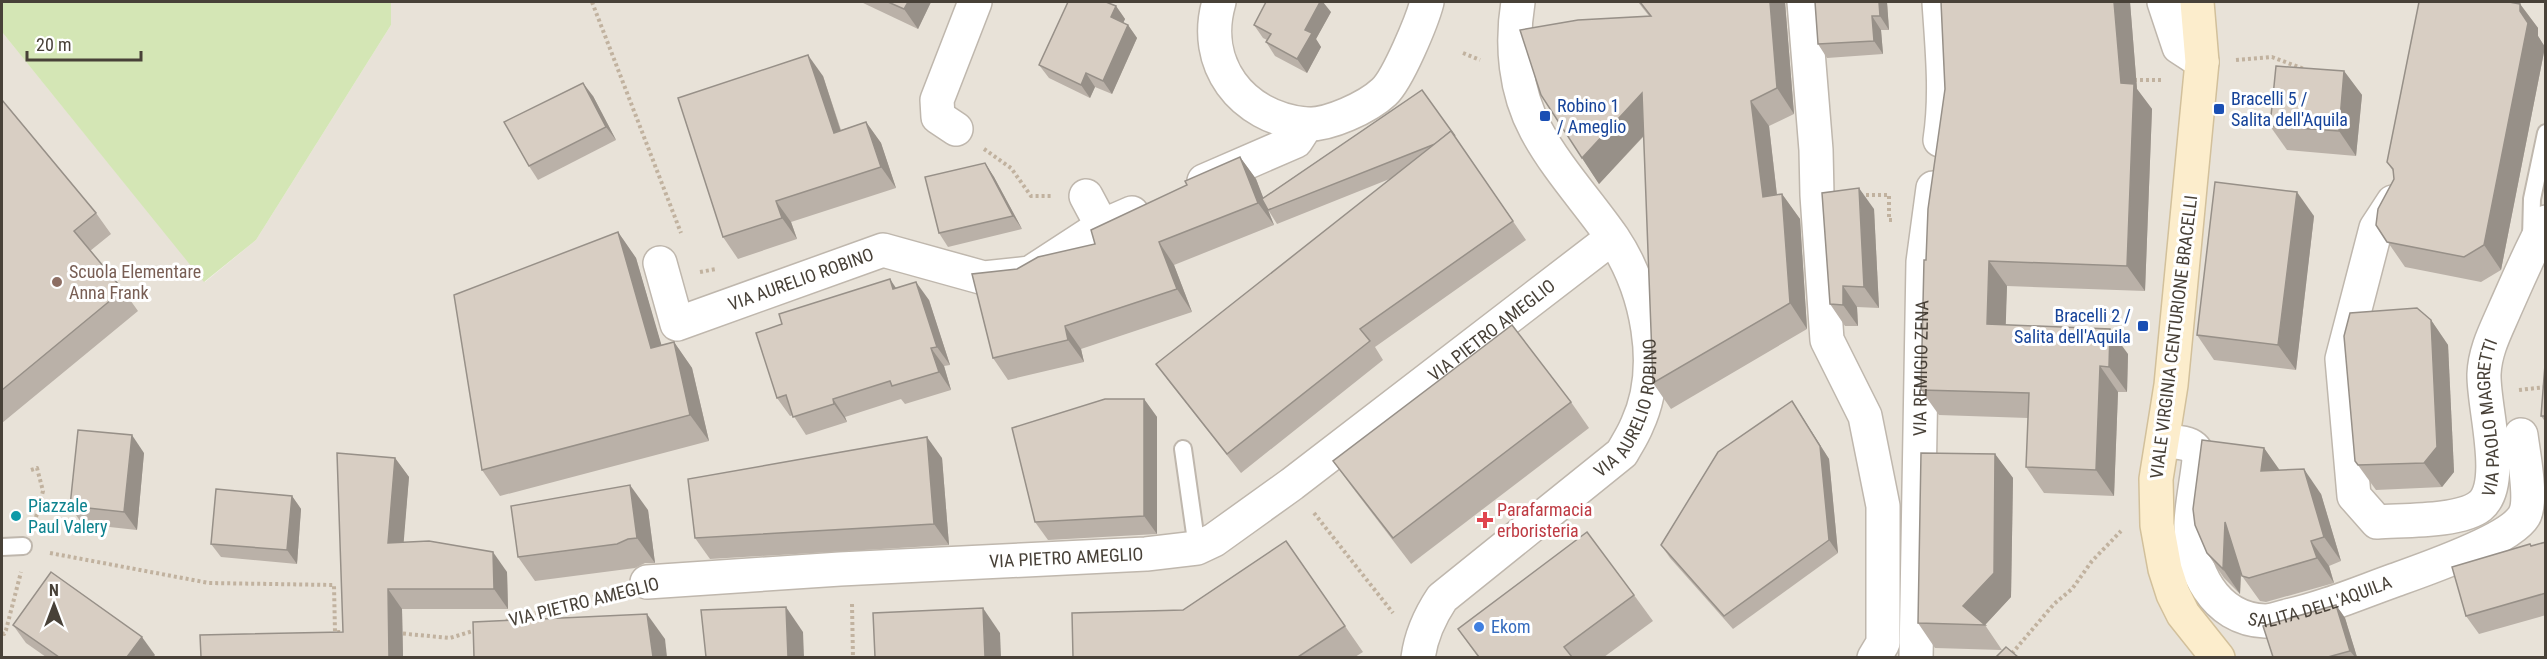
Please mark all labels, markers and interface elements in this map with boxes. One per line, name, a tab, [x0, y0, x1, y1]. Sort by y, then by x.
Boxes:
scale bar	[27, 24, 141, 62]
text: 20 m	[36, 34, 71, 55]
place label: Bracelli 5 / Salita dell'Aquila	[2231, 88, 2348, 130]
place label: Robino 1 / Ameglio	[1557, 95, 1626, 137]
marker: Bracelli 5 / Salita dell'Aquila	[2212, 102, 2226, 116]
marker: Robino 1 / Ameglio	[1538, 109, 1552, 123]
street label: VIALE VIRGINIA CENTURIONE BRACELLI	[2146, 194, 2201, 480]
street label: VIA AURELIO ROBINO	[725, 243, 876, 315]
place label: Scuola Elementare Anna Frank	[69, 261, 201, 303]
marker: Scuola Elementare Anna Frank	[50, 275, 64, 289]
street label: VIA PIETRO AMEGLIO	[1424, 275, 1559, 385]
street label: VIA REMIGIO ZENA	[1909, 299, 1932, 436]
place label: Bracelli 2 / Salita dell'Aquila	[2014, 305, 2131, 347]
marker: Bracelli 2 / Salita dell'Aquila	[2136, 319, 2150, 333]
street label: VIA PAOLO MAGRETTI	[2473, 336, 2503, 499]
street label: VIA AURELIO ROBINO	[1590, 338, 1660, 481]
place label: Piazzale Paul Valery	[28, 495, 108, 537]
place label: Parafarmacia erboristeria	[1497, 499, 1592, 541]
marker: Piazzale Paul Valery	[9, 509, 23, 523]
marker: Parafarmacia erboristeria	[1478, 513, 1492, 527]
street label: VIA PIETRO AMEGLIO	[989, 543, 1144, 572]
street label: SALITA DELL'AQUILA	[2246, 571, 2395, 631]
street label: VIA PIETRO AMEGLIO	[507, 573, 661, 630]
north arrow	[24, 575, 84, 635]
text: N	[49, 581, 59, 600]
place label: Ekom	[1491, 616, 1531, 637]
marker: Ekom	[1472, 620, 1486, 634]

